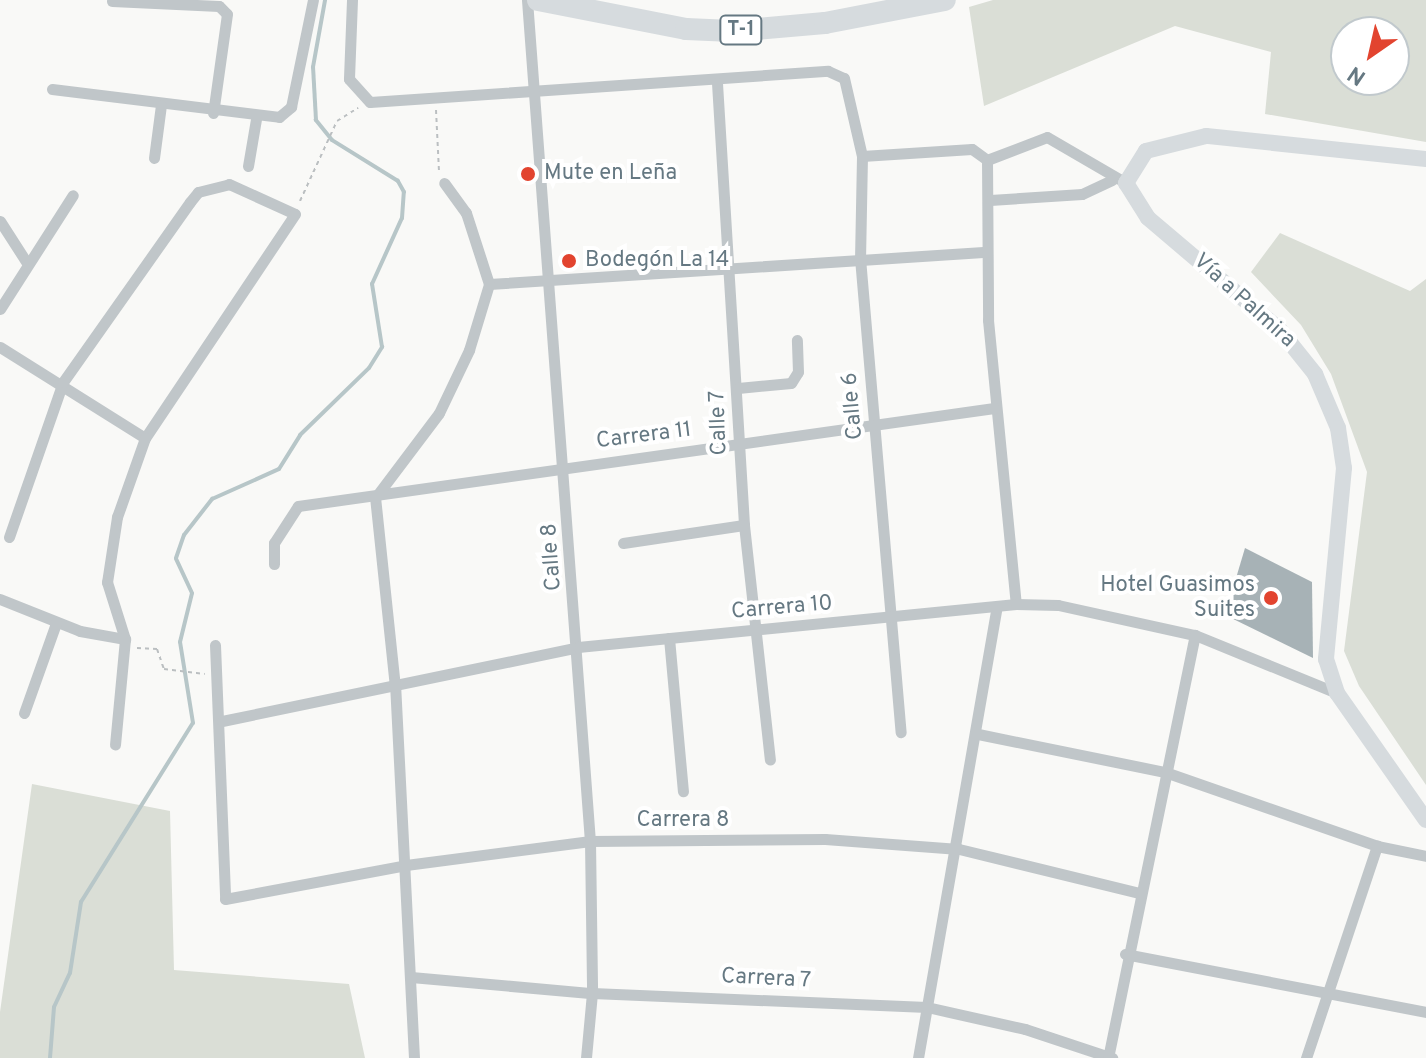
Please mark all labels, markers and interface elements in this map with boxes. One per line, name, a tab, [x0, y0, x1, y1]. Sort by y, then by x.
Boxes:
road number: T-1	[719, 14, 763, 46]
north arrow	[1330, 16, 1410, 96]
text: N	[1343, 59, 1372, 90]
place label: Mute en Leña	[544, 161, 677, 187]
marker: Mute en Leña	[519, 165, 537, 183]
place label: Bodegón La 14	[585, 248, 729, 274]
street label: Vía a Palmira	[1188, 248, 1300, 354]
marker: Bodegón La 14	[560, 252, 578, 270]
street label: Calle 6	[837, 371, 869, 441]
street label: Calle 7	[705, 390, 733, 456]
street label: Carrera 11	[595, 417, 693, 455]
street label: Calle 8	[536, 522, 568, 592]
place label: Hotel Guasimos Suites	[1100, 572, 1255, 624]
marker: Hotel Guasimos Suites	[1262, 589, 1280, 607]
street label: Carrera 10	[730, 590, 834, 626]
street label: Carrera 8	[637, 808, 729, 834]
street label: Carrera 7	[720, 963, 812, 995]

